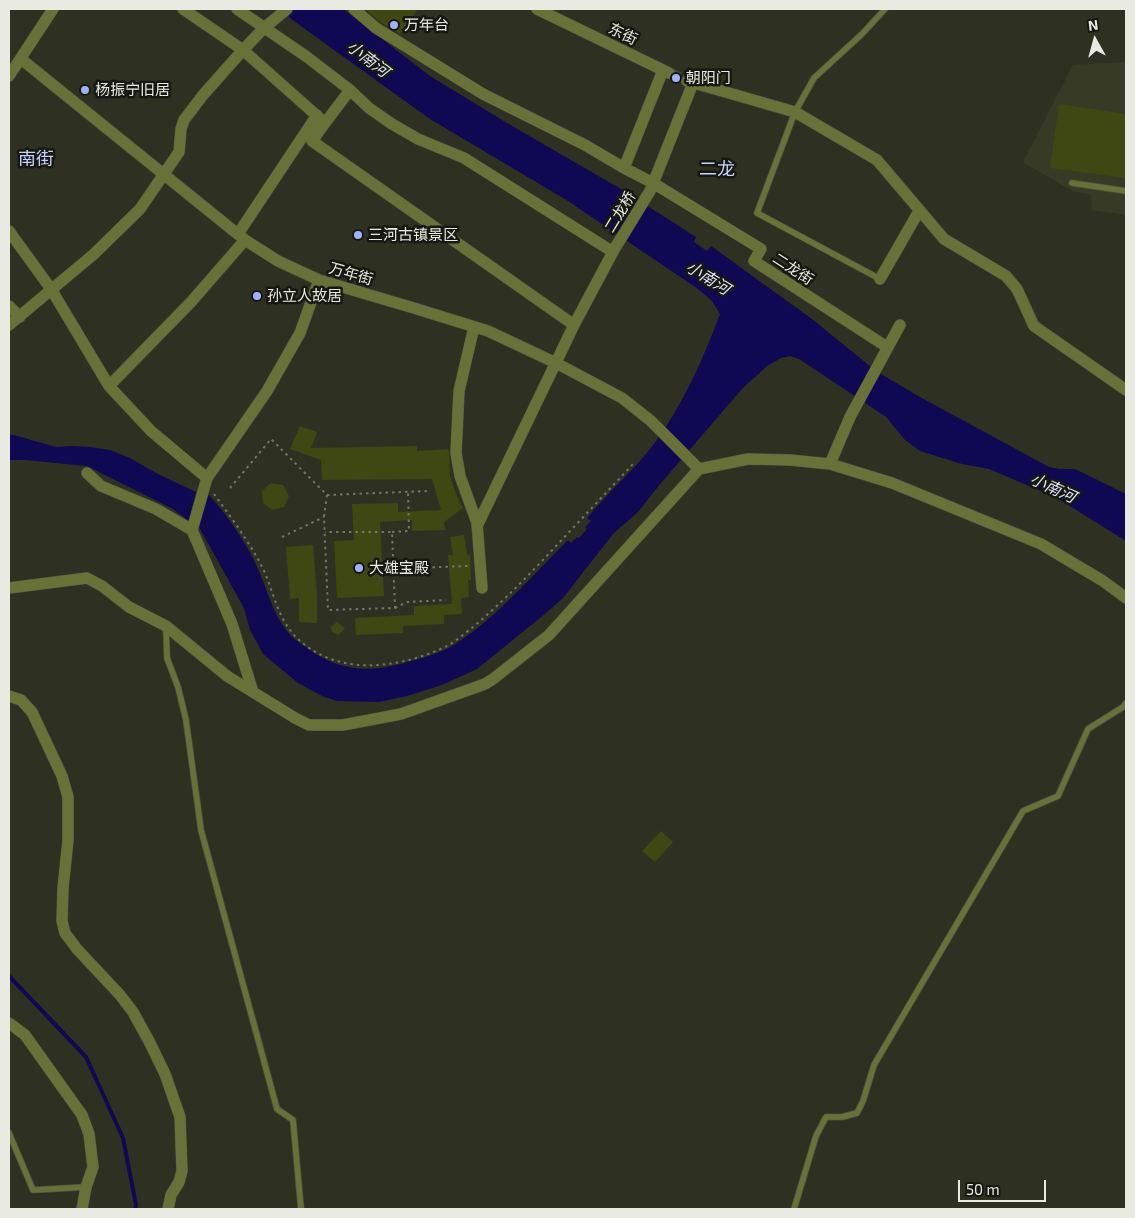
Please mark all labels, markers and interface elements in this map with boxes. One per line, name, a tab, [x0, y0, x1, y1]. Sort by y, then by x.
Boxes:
north arrow	[1070, 15, 1120, 65]
place label: 万年台	[404, 16, 449, 34]
text: N	[1087, 16, 1099, 34]
marker: 万年台	[388, 19, 400, 31]
street label: 东街	[606, 19, 640, 49]
water label: 小南河	[343, 37, 393, 81]
place label: 朝阳门	[686, 69, 731, 87]
marker: 朝阳门	[670, 72, 682, 84]
place label: 杨振宁旧居	[95, 81, 170, 99]
marker: 杨振宁旧居	[79, 84, 91, 96]
district label: 南街	[18, 148, 54, 170]
district label: 二龙	[699, 158, 735, 180]
street label: 二龙桥	[601, 188, 639, 236]
place label: 三河古镇景区	[368, 226, 458, 244]
marker: 三河古镇景区	[352, 229, 364, 241]
street label: 二龙街	[769, 249, 817, 289]
water label: 小南河	[683, 257, 733, 299]
street label: 万年街	[327, 259, 375, 289]
place label: 孙立人故居	[267, 287, 342, 305]
marker: 孙立人故居	[251, 290, 263, 302]
water label: 小南河	[1027, 469, 1079, 507]
place label: 大雄宝殿	[369, 559, 429, 577]
marker: 大雄宝殿	[353, 562, 365, 574]
scale bar	[960, 1170, 1048, 1202]
text: 50 m	[966, 1180, 1000, 1198]

